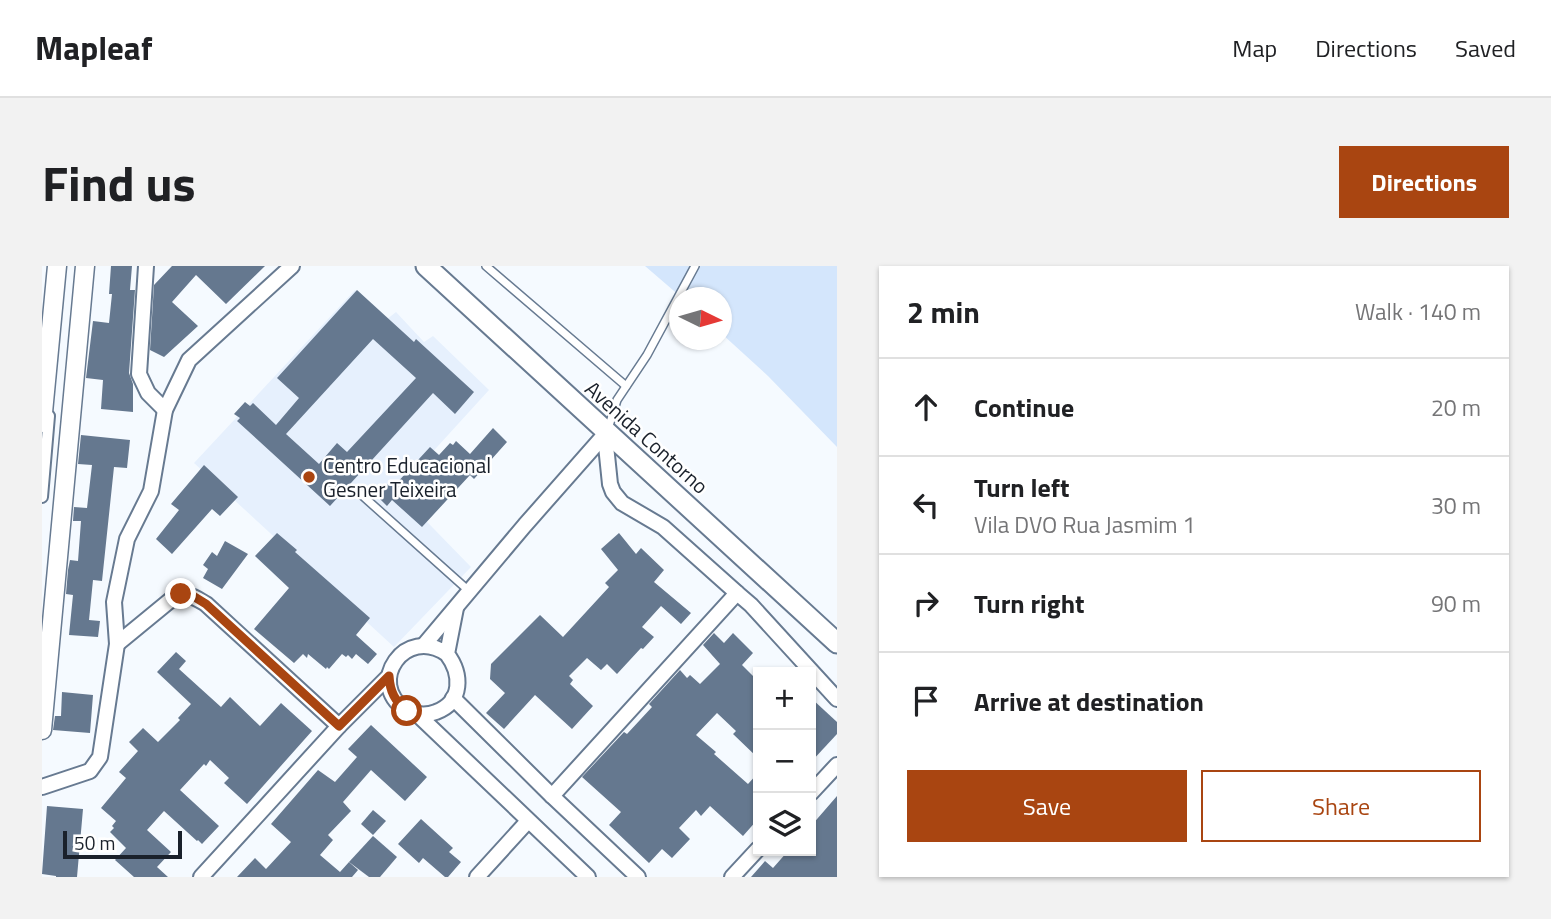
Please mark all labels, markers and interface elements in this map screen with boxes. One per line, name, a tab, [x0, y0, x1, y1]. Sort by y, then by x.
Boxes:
text: Mapleaf	[35, 23, 153, 73]
text: Map	[1232, 30, 1277, 66]
text: Directions	[1315, 30, 1417, 66]
text: Saved	[1455, 30, 1516, 66]
text: Find us	[42, 145, 196, 220]
button: Directions	[1339, 146, 1509, 218]
north arrow	[669, 287, 732, 350]
text: 2 min	[907, 289, 980, 335]
text: Walk · 140 m	[1355, 294, 1481, 329]
street label: Avenida Contorno	[578, 373, 716, 501]
icon: ahead	[907, 388, 945, 426]
text: Continue	[974, 388, 1074, 427]
text: 20 m	[1431, 390, 1481, 425]
place label: Centro Educacional Gesner Teixeira	[323, 449, 491, 505]
text: Turn left	[974, 468, 1069, 507]
marker: Centro Educacional Gesner Teixeira	[301, 469, 317, 485]
icon: left	[907, 486, 945, 524]
text: 30 m	[1431, 488, 1481, 523]
text: Vila DVO Rua Jasmim 1	[974, 507, 1195, 542]
route end	[165, 578, 196, 609]
icon: right	[907, 584, 945, 622]
text: Turn right	[974, 584, 1085, 623]
text: 90 m	[1431, 586, 1481, 621]
map controls	[753, 667, 816, 856]
button: +	[753, 667, 816, 730]
icon: arrive	[907, 682, 945, 720]
text: Arrive at destination	[974, 682, 1204, 721]
route start	[391, 695, 422, 726]
button: −	[753, 730, 816, 793]
button: Save	[907, 770, 1187, 842]
button: Share	[1201, 770, 1481, 842]
button: layers	[753, 793, 816, 856]
scale bar	[63, 828, 182, 860]
text: 50 m	[74, 828, 115, 857]

